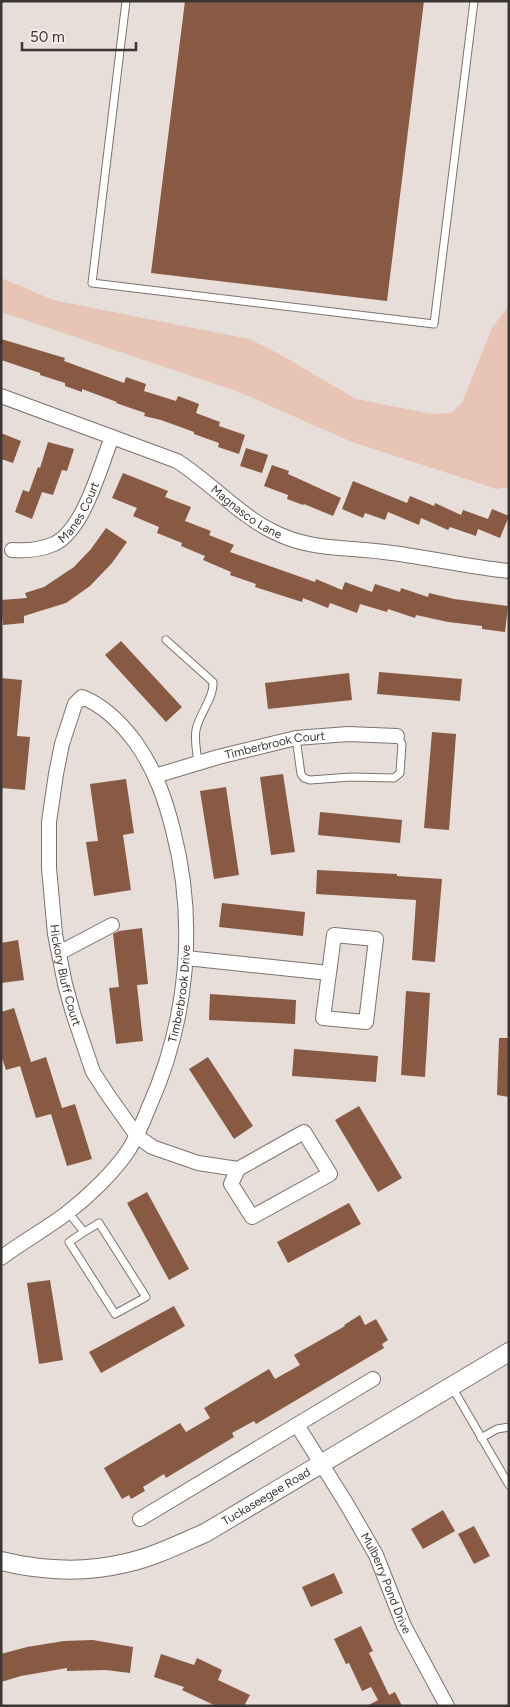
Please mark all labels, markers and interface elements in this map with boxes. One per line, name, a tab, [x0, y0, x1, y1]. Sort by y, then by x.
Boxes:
scale bar	[22, 20, 136, 52]
text: 50 m	[30, 28, 65, 46]
street label: Manes Court	[55, 480, 102, 546]
street label: Magnasco Lane	[208, 482, 285, 542]
street label: Timberbrook Court	[223, 729, 326, 762]
street label: Hickory Bluff Court	[47, 924, 84, 1028]
street label: Timberbrook Drive	[165, 944, 193, 1044]
street label: Tuckaseegee Road	[219, 1465, 313, 1528]
street label: Mulberry Pond Drive	[358, 1530, 414, 1637]

